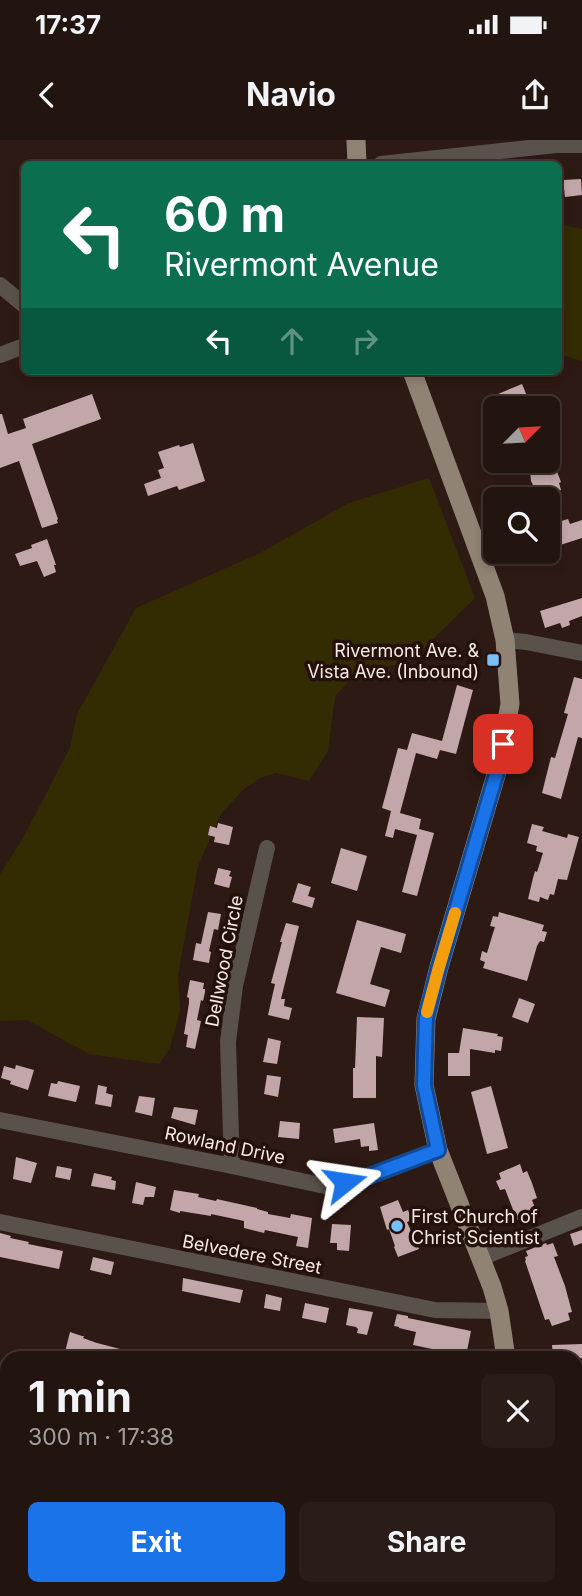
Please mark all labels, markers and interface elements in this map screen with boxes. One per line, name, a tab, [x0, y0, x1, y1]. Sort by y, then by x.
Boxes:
text: 17:37	[35, 9, 101, 40]
text: Navio	[246, 75, 336, 114]
icon: back	[28, 76, 66, 114]
icon: share	[516, 76, 554, 114]
text: 60 m	[164, 185, 285, 244]
icon: left	[49, 189, 140, 280]
text: Rivermont Avenue	[164, 245, 439, 284]
icon: left	[200, 322, 238, 360]
icon: ahead	[273, 322, 311, 360]
icon: right	[346, 322, 384, 360]
north arrow	[483, 396, 560, 472]
map controls	[483, 396, 560, 564]
button: search	[483, 487, 560, 564]
place label: Rivermont Ave. & Vista Ave. (Inbound)	[307, 640, 479, 682]
marker: Rivermont Ave. & Vista Ave. (Inbound)	[485, 652, 501, 668]
pin	[473, 714, 533, 774]
icon: arrive	[484, 725, 522, 763]
street label: Dellwood Circle	[201, 894, 247, 1028]
street label: Rowland Drive	[163, 1122, 287, 1168]
position arrow	[308, 1145, 382, 1219]
place label: First Church of Christ Scientist	[411, 1206, 540, 1248]
marker: First Church of Christ Scientist	[389, 1218, 405, 1234]
street label: Belvedere Street	[181, 1230, 323, 1278]
text: 1 min	[28, 1371, 132, 1422]
button: close	[481, 1374, 555, 1448]
text: 300 m · 17:38	[28, 1423, 174, 1451]
button: Exit	[28, 1502, 285, 1582]
button: Share	[299, 1502, 555, 1582]

